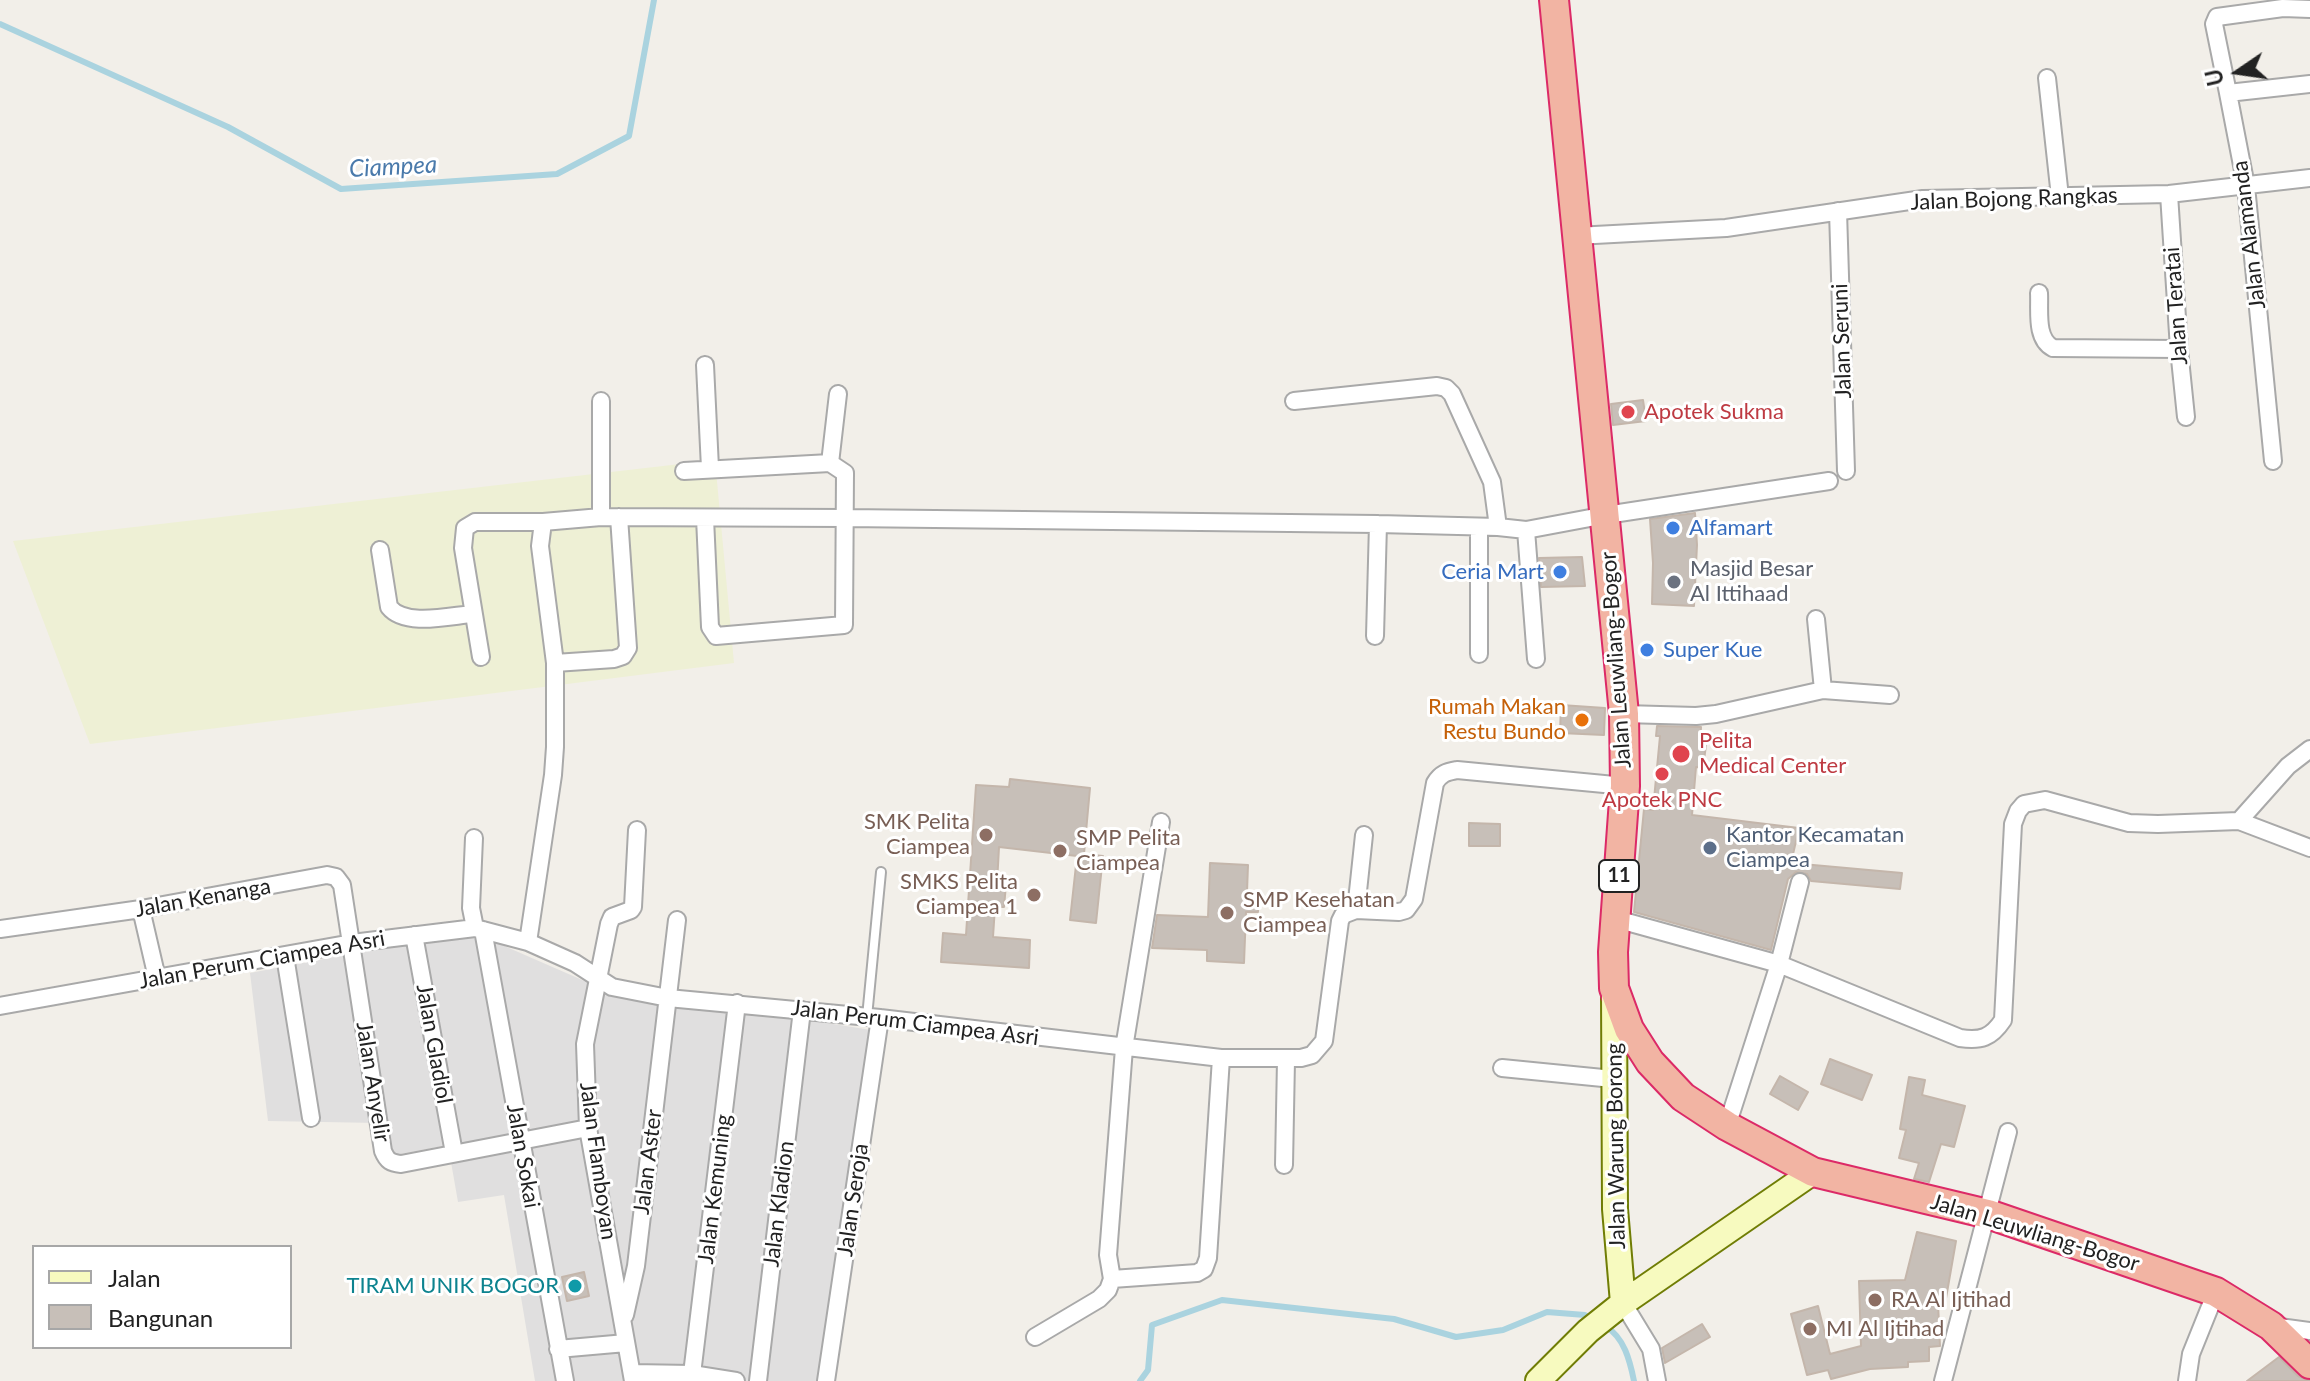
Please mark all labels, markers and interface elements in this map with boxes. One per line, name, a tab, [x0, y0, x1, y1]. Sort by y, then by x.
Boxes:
north arrow	[2198, 32, 2278, 112]
text: U	[2199, 67, 2229, 89]
water label: Ciampea	[348, 150, 438, 184]
street label: Jalan Alamanda	[2227, 159, 2271, 311]
street label: Jalan Bojong Rangkas	[1910, 182, 2118, 216]
street label: Jalan Teratai	[2159, 246, 2193, 366]
street label: Jalan Seruni	[1827, 283, 1857, 399]
place label: Apotek Sukma	[1644, 399, 1784, 425]
marker: Apotek Sukma	[1619, 403, 1637, 421]
place label: Alfamart	[1689, 515, 1773, 541]
marker: Alfamart	[1664, 519, 1682, 537]
street label: Jalan Leuwliang-Bogor	[1595, 551, 1637, 769]
place label: Masjid Besar Al Ittihaad	[1690, 556, 1813, 608]
place label: Ceria Mart	[1441, 559, 1544, 585]
marker: Ceria Mart	[1551, 563, 1569, 581]
marker: Masjid Besar Al Ittihaad	[1665, 573, 1683, 591]
place label: Super Kue	[1663, 637, 1762, 663]
marker: Super Kue	[1638, 641, 1656, 659]
place label: Rumah Makan Restu Bundo	[1428, 694, 1566, 746]
marker: Rumah Makan Restu Bundo	[1573, 711, 1591, 729]
place label: Pelita Medical Center	[1699, 728, 1846, 780]
marker: Pelita Medical Center	[1670, 743, 1692, 765]
marker: Apotek PNC	[1653, 765, 1671, 783]
place label: Apotek PNC	[1602, 787, 1722, 813]
place label: SMK Pelita Ciampea	[864, 809, 970, 860]
place label: Kantor Kecamatan Ciampea	[1726, 822, 1904, 874]
place label: SMP Pelita Ciampea	[1076, 825, 1181, 876]
marker: SMK Pelita Ciampea	[977, 826, 995, 844]
marker: Kantor Kecamatan Ciampea	[1701, 839, 1719, 857]
marker: SMP Pelita Ciampea	[1051, 842, 1069, 860]
road number: 11	[1599, 860, 1639, 892]
place label: SMKS Pelita Ciampea 1	[900, 869, 1018, 920]
street label: Jalan Kenanga	[133, 873, 273, 923]
marker: SMKS Pelita Ciampea 1	[1025, 886, 1043, 904]
place label: SMP Kesehatan Ciampea	[1243, 887, 1395, 938]
marker: SMP Kesehatan Ciampea	[1218, 904, 1236, 922]
street label: Jalan Perum Ciampea Asri	[137, 925, 387, 995]
street label: Jalan Gladiol	[410, 982, 458, 1106]
street label: Jalan Perum Ciampea Asri	[790, 995, 1040, 1051]
street label: Jalan Anyelir	[350, 1020, 396, 1144]
street label: Jalan Warung Borong	[1601, 1043, 1631, 1249]
street label: Jalan Flamboyan	[574, 1080, 622, 1242]
street label: Jalan Sokai	[501, 1102, 545, 1210]
street label: Jalan Aster	[628, 1108, 668, 1216]
street label: Jalan Kemuning	[693, 1113, 737, 1265]
street label: Jalan Kladion	[758, 1139, 800, 1269]
street label: Jalan Seroja	[832, 1142, 874, 1258]
street label: Jalan Leuwliang-Bogor	[1927, 1189, 2143, 1277]
legend	[32, 1245, 292, 1349]
text: Jalan	[108, 1263, 161, 1292]
place label: TIRAM UNIK BOGOR	[346, 1273, 559, 1299]
marker: TIRAM UNIK BOGOR	[566, 1277, 584, 1295]
place label: RA Al Ijtihad	[1891, 1287, 2011, 1313]
marker: RA Al Ijtihad	[1866, 1291, 1884, 1309]
text: Bangunan	[108, 1303, 213, 1332]
place label: MI Al Ijtihad	[1826, 1316, 1944, 1342]
marker: MI Al Ijtihad	[1801, 1320, 1819, 1338]

